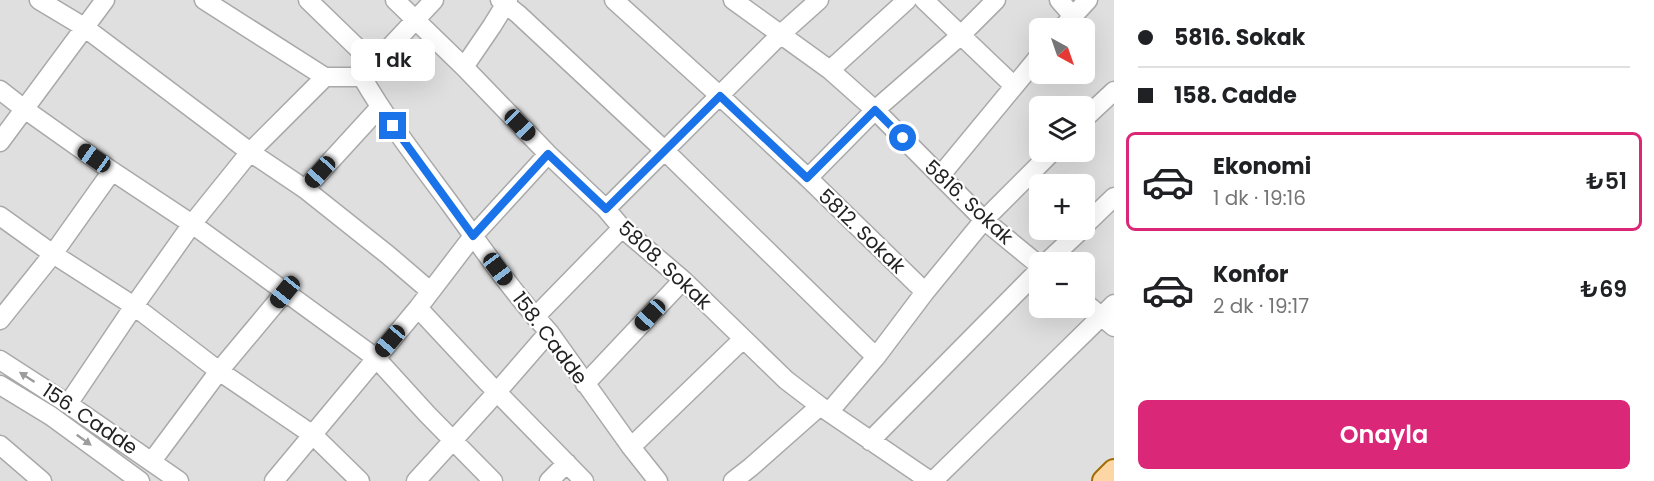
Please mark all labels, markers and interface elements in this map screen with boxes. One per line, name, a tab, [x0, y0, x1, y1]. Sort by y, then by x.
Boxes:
north arrow	[1029, 18, 1095, 84]
map controls	[1029, 18, 1095, 318]
text: 5816. Sokak	[1174, 22, 1305, 53]
callout: 1 dk	[351, 39, 435, 81]
text: 1 dk	[374, 46, 412, 74]
text: 158. Cadde	[1174, 80, 1297, 111]
button: layers	[1029, 96, 1095, 162]
car	[501, 106, 539, 144]
route end	[379, 112, 406, 139]
route start	[889, 124, 916, 151]
car	[74, 140, 114, 176]
text: Ekonomi	[1213, 151, 1311, 182]
car	[301, 153, 339, 191]
street label: 5816. Sokak	[918, 153, 1020, 251]
icon: car	[1141, 155, 1195, 209]
text: ₺51	[1586, 166, 1627, 197]
button: +	[1029, 174, 1095, 240]
street label: 5812. Sokak	[812, 182, 912, 280]
text: 1 dk · 19:16	[1213, 184, 1306, 212]
street label: 5808. Sokak	[612, 214, 718, 316]
car	[480, 249, 516, 289]
button: −	[1029, 252, 1095, 318]
text: Konfor	[1213, 259, 1289, 290]
icon: car	[1141, 263, 1195, 317]
car	[267, 272, 303, 312]
text: ₺69	[1581, 274, 1627, 305]
street label: 158. Cadde	[506, 286, 594, 390]
text: 2 dk · 19:17	[1213, 292, 1309, 320]
car	[631, 296, 669, 334]
car	[372, 321, 408, 361]
one-way arrow	[19, 372, 35, 383]
street label: 156. Cadde	[37, 377, 143, 461]
button: Onayla	[1138, 400, 1630, 469]
one-way arrow	[76, 433, 91, 445]

